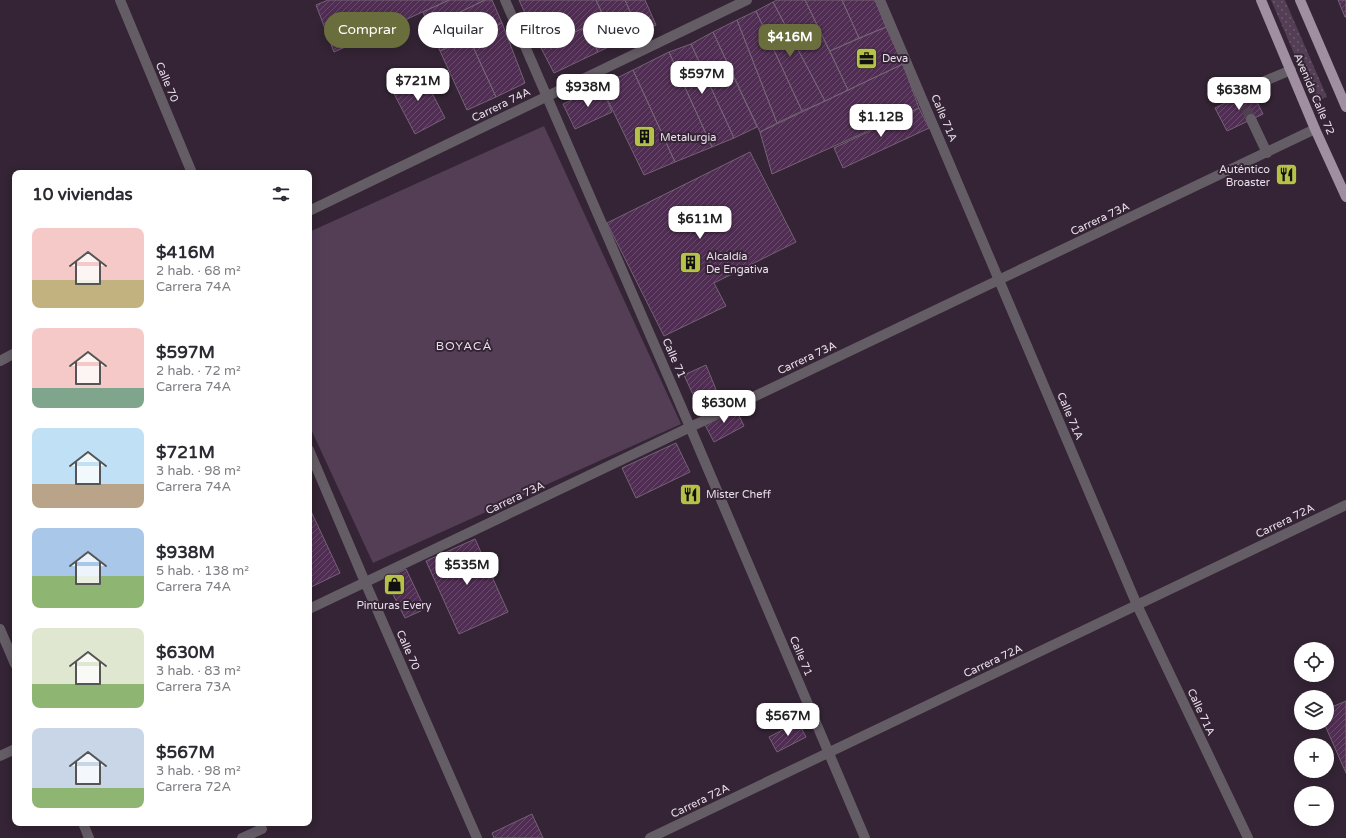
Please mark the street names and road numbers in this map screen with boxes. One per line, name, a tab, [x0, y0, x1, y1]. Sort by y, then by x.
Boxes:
street label: Avenida Calle 72	[1291, 51, 1337, 137]
street label: Calle 70	[153, 60, 181, 104]
street label: Carrera 74A	[470, 85, 532, 125]
street label: Calle 71A	[928, 92, 960, 144]
street label: Carrera 73A	[1068, 200, 1132, 238]
street label: Calle 71	[659, 336, 689, 380]
street label: Carrera 73A	[775, 339, 839, 377]
street label: Calle 71A	[1054, 390, 1086, 442]
street label: Carrera 73A	[483, 479, 547, 517]
street label: Carrera 72A	[1254, 501, 1316, 541]
street label: Calle 70	[393, 628, 423, 672]
street label: Calle 71	[787, 634, 815, 678]
street label: Carrera 72A	[961, 642, 1025, 680]
street label: Calle 71A	[1184, 686, 1218, 738]
street label: Carrera 72A	[669, 781, 731, 821]

